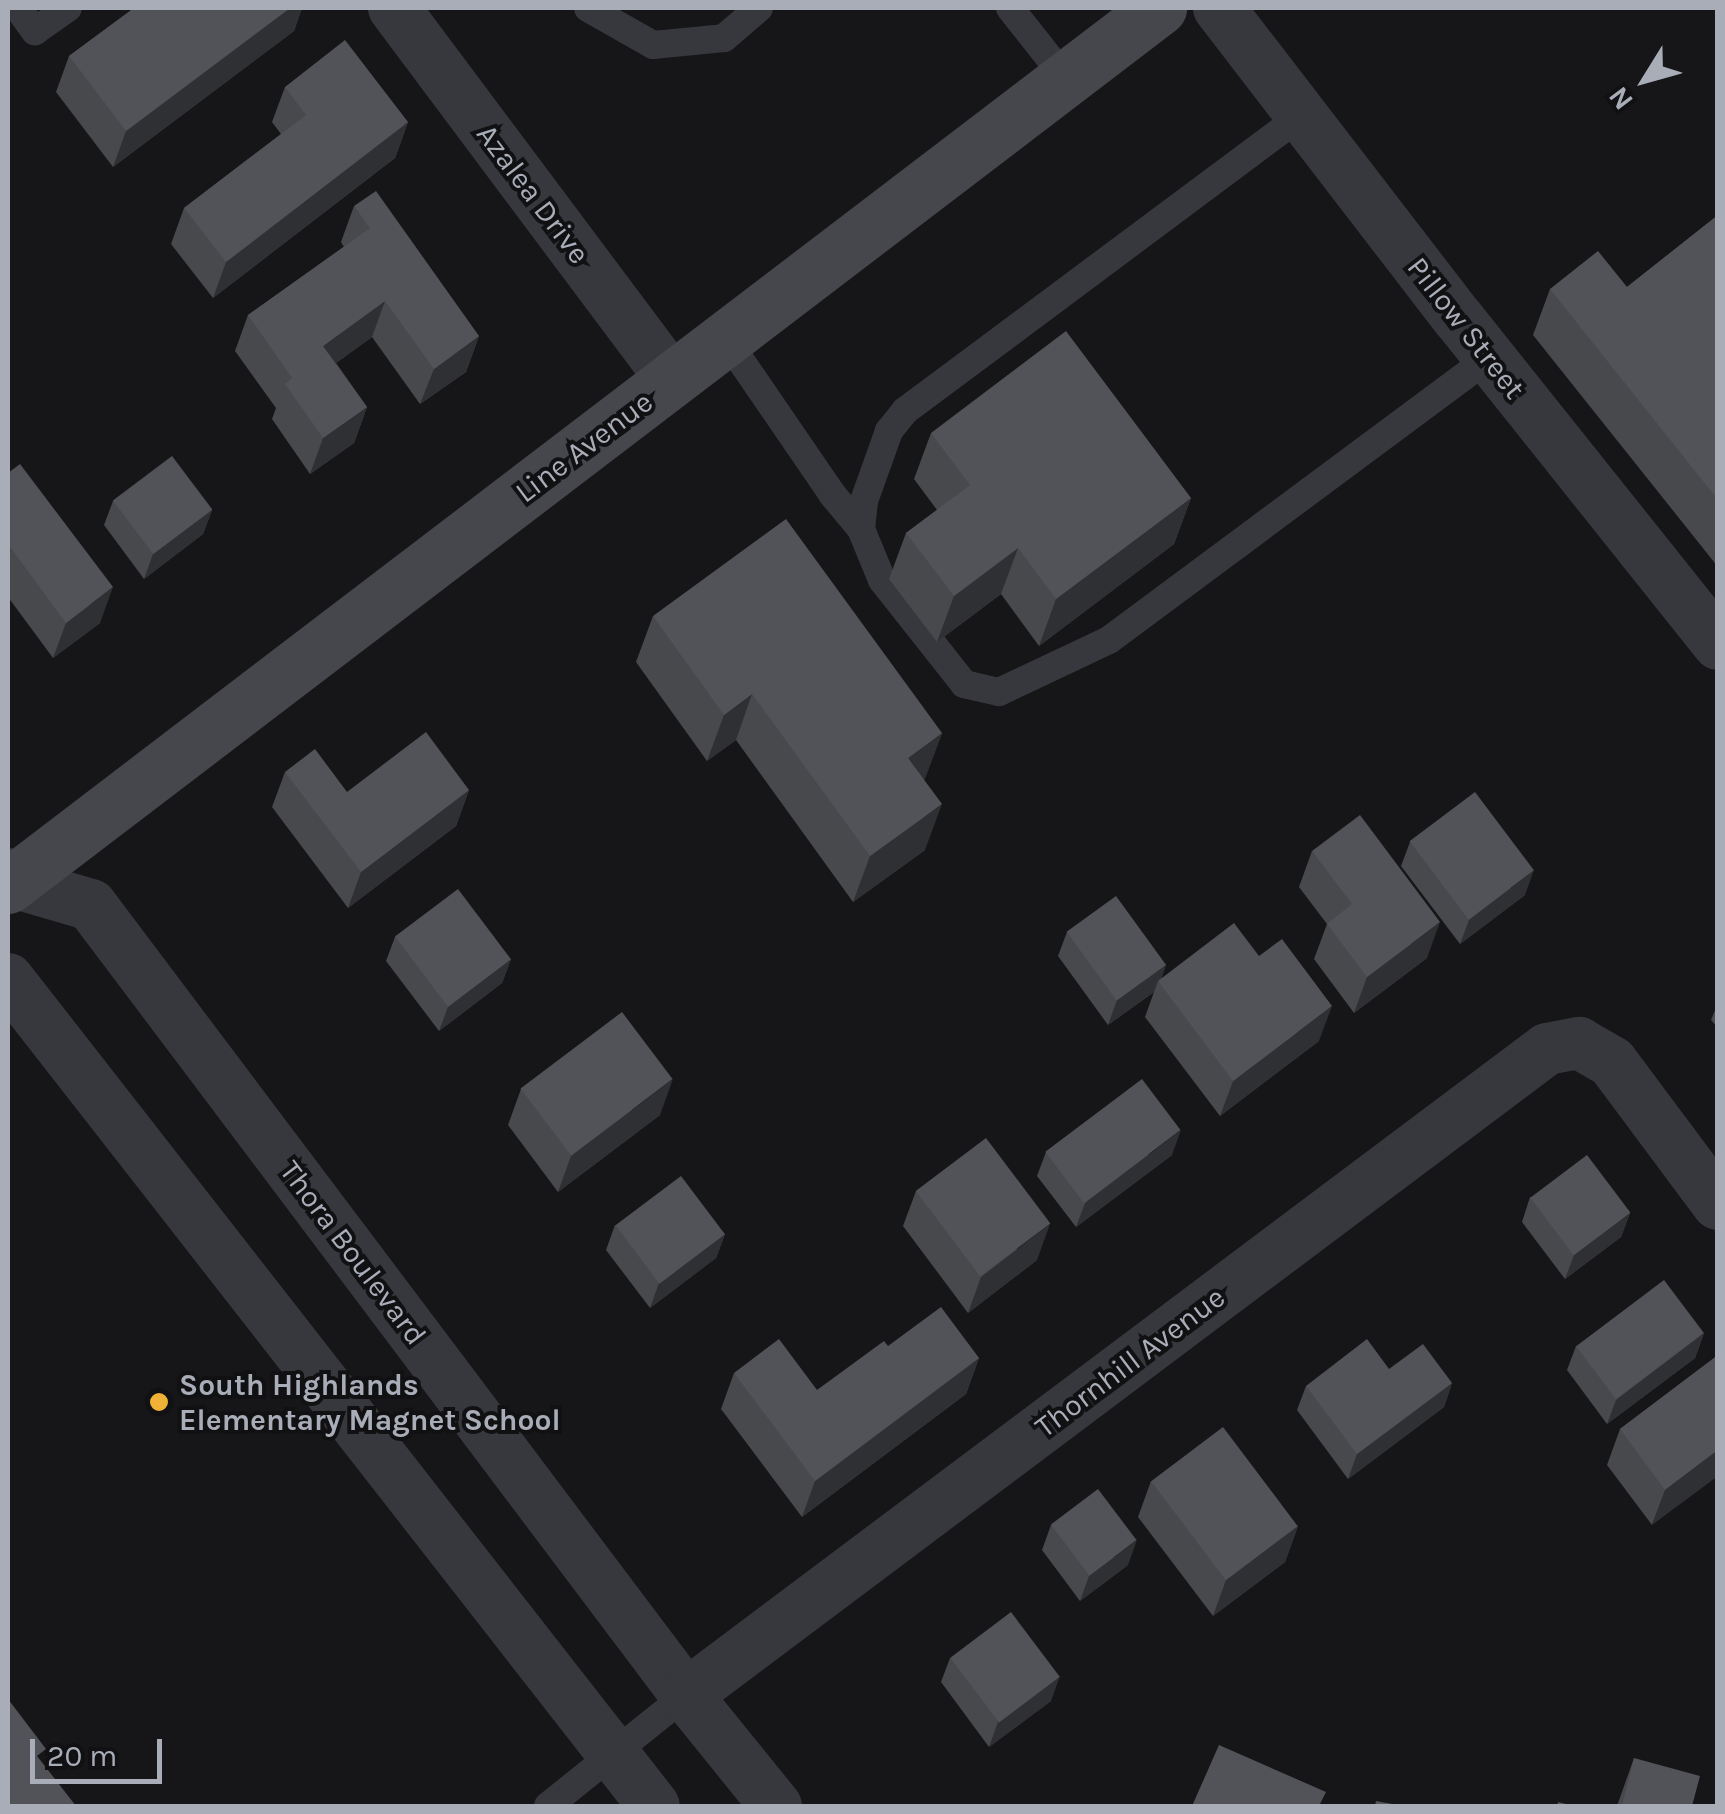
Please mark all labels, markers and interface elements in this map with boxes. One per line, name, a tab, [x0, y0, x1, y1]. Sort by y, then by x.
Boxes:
north arrow	[1595, 30, 1695, 130]
text: N	[1601, 80, 1640, 116]
street label: Azalea Drive	[469, 117, 597, 271]
street label: Pillow Street	[1400, 250, 1532, 406]
street label: Line Avenue	[508, 384, 660, 510]
street label: Thora Boulevard	[272, 1154, 434, 1352]
street label: Thornhill Avenue	[1028, 1279, 1232, 1445]
place label: South Highlands Elementary Magnet School	[179, 1367, 561, 1438]
marker: South Highlands Elementary Magnet School	[148, 1391, 170, 1413]
scale bar	[35, 1719, 168, 1781]
text: 20 m	[47, 1738, 117, 1774]

